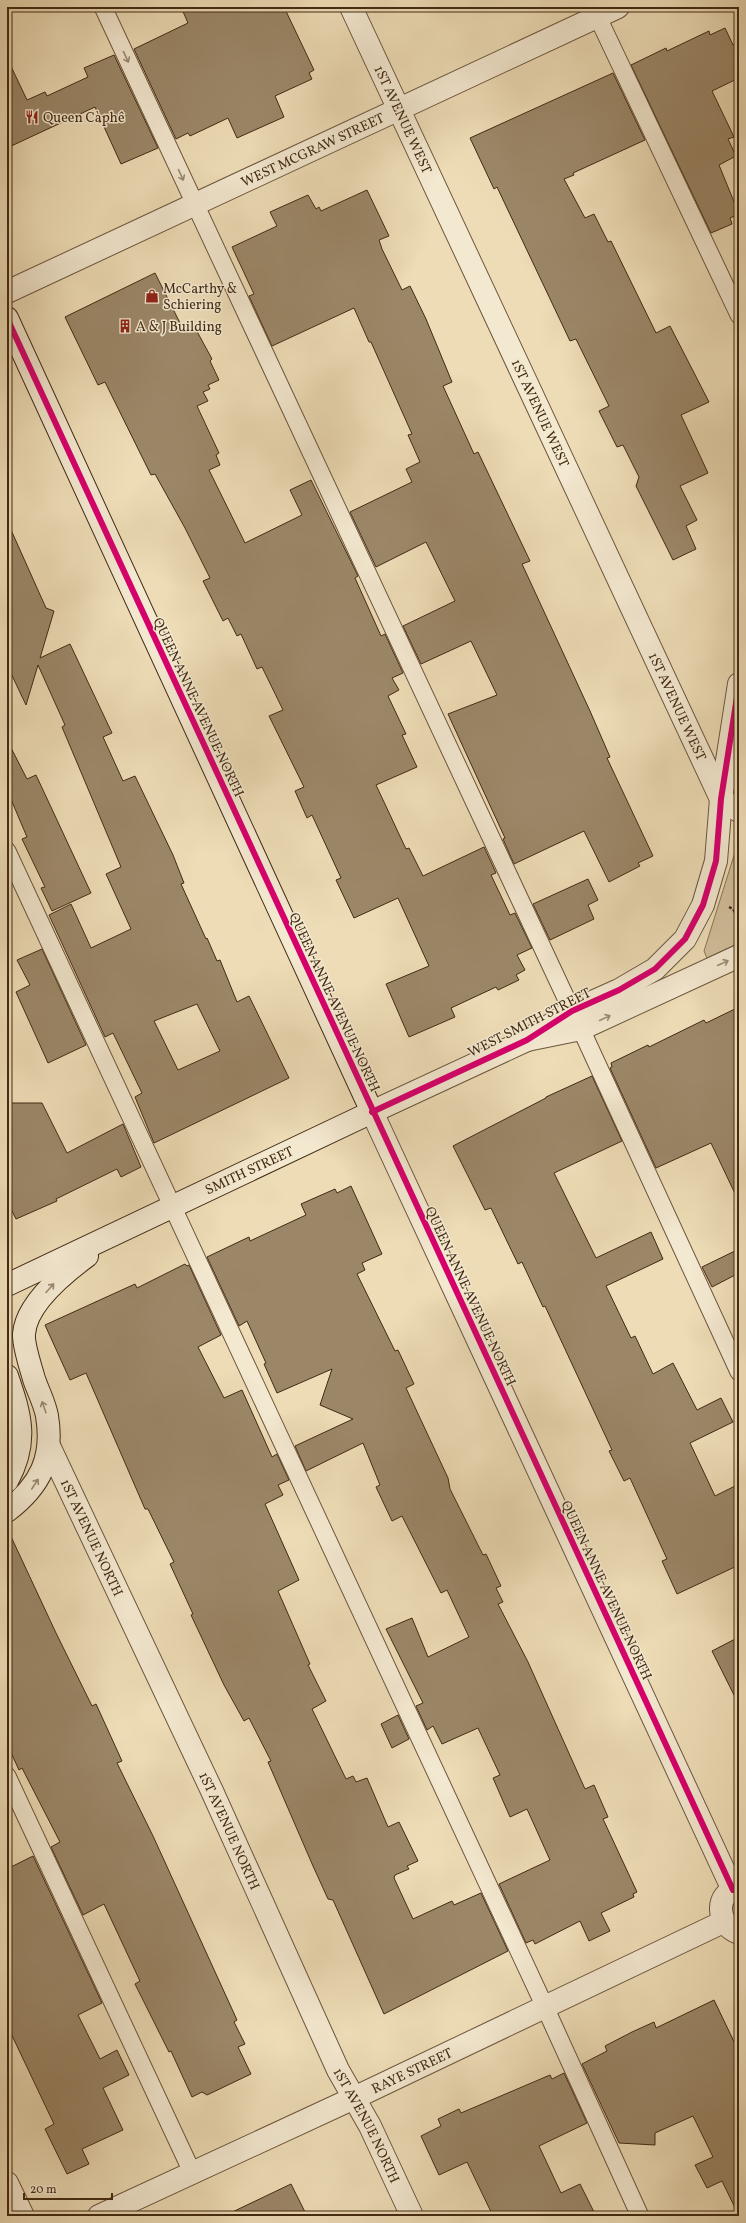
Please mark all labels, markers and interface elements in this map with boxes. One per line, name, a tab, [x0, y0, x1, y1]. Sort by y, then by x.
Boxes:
one-way arrow	[123, 50, 130, 62]
street label: 1ST AVENUE WEST	[369, 63, 436, 177]
restaurant icon: Queen Càphê	[24, 109, 40, 125]
place label: Queen Càphê	[43, 109, 125, 128]
street label: WEST MCGRAW STREET	[238, 109, 388, 193]
one-way arrow	[178, 168, 185, 180]
place label: McCarthy & Schiering	[163, 280, 237, 315]
shop icon: McCarthy & Schiering	[144, 288, 160, 304]
building icon: A & J Building	[117, 318, 133, 334]
place label: A & J Building	[136, 318, 222, 337]
street label: 1ST AVENUE WEST	[506, 356, 573, 471]
street label: QUEEN ANNE AVENUE NORTH	[148, 615, 248, 800]
street label: 1ST AVENUE WEST	[643, 650, 710, 764]
street label: QUEEN ANNE AVENUE NORTH	[284, 910, 384, 1095]
one-way arrow	[717, 959, 729, 967]
street label: WEST SMITH STREET	[465, 984, 595, 1063]
one-way arrow	[599, 1014, 611, 1021]
street label: SMITH STREET	[202, 1142, 297, 1200]
street label: QUEEN ANNE AVENUE NORTH	[420, 1204, 520, 1389]
one-way arrow	[45, 1283, 54, 1294]
one-way arrow	[40, 1402, 48, 1414]
street label: 1ST AVENUE NORTH	[55, 1476, 127, 1600]
one-way arrow	[31, 1478, 39, 1490]
street label: QUEEN ANNE AVENUE NORTH	[556, 1498, 656, 1683]
street label: 1ST AVENUE NORTH	[193, 1769, 263, 1893]
street label: RAYE STREET	[369, 2044, 456, 2099]
street label: 1ST AVENUE NORTH	[328, 2065, 403, 2187]
scale bar	[24, 2175, 112, 2201]
text: 20 m	[30, 2182, 57, 2198]

